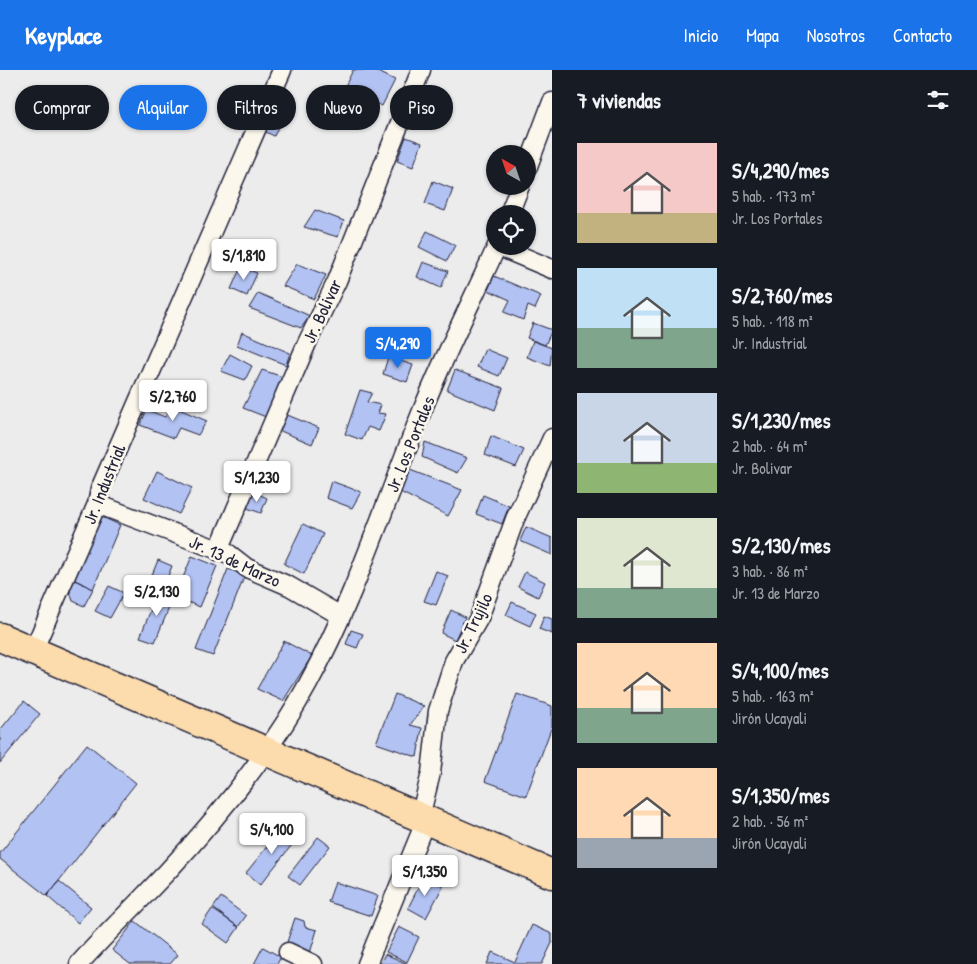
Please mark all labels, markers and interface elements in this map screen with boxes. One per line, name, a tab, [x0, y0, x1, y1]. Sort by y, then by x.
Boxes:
text: Keyplace	[25, 19, 102, 51]
text: Inicio	[684, 23, 718, 48]
text: Mapa	[746, 23, 779, 48]
text: Nosotros	[807, 23, 865, 48]
text: Contacto	[893, 23, 952, 48]
chip: Comprar	[15, 85, 109, 130]
chip: Alquilar	[119, 85, 207, 130]
chip: Filtros	[217, 85, 296, 130]
chip: Nuevo	[306, 85, 380, 130]
chip: Piso	[390, 85, 453, 130]
text: 7 viviendas	[577, 86, 661, 115]
icon: filters	[924, 86, 952, 114]
north arrow	[486, 145, 536, 195]
map controls	[486, 145, 536, 255]
text: S/4,290/mes	[732, 156, 829, 185]
icon: home	[617, 163, 677, 223]
text: 5 hab. · 173 m²	[732, 185, 815, 207]
button: locate	[486, 205, 536, 255]
text: Jr. Los Portales	[732, 207, 822, 229]
pin: S/1,810	[198, 238, 290, 281]
text: S/1,810	[222, 244, 266, 266]
street label: Jr. Bolivar	[296, 275, 348, 347]
text: S/2,760/mes	[732, 281, 832, 310]
icon: home	[617, 288, 677, 348]
text: 5 hab. · 118 m²	[732, 310, 813, 332]
pin: S/4,290	[352, 326, 444, 369]
text: S/4,290	[376, 332, 420, 354]
text: Jr. Industrial	[732, 332, 807, 354]
pin: S/2,760	[127, 380, 219, 422]
text: S/2,760	[150, 385, 196, 407]
street label: Jr. Los Portales	[379, 392, 441, 496]
text: S/1,230/mes	[732, 406, 831, 435]
icon: home	[617, 413, 677, 473]
text: 2 hab. · 64 m²	[732, 435, 807, 457]
street label: Jr. Industrial	[77, 440, 131, 528]
text: Jr. Bolivar	[732, 457, 792, 479]
pin: S/1,230	[211, 460, 303, 503]
text: S/1,230	[235, 466, 279, 488]
street label: Jr. 13 de Marzo	[185, 529, 285, 593]
text: S/2,130/mes	[732, 531, 831, 560]
icon: home	[617, 538, 677, 598]
text: 3 hab. · 86 m²	[732, 560, 808, 582]
pin: S/2,130	[111, 574, 203, 617]
text: S/2,130	[135, 580, 179, 602]
text: Jr. 13 de Marzo	[732, 582, 819, 604]
street label: Jr. Trujilo	[448, 589, 498, 657]
text: S/4,100/mes	[732, 656, 829, 685]
icon: home	[617, 663, 677, 723]
text: 5 hab. · 163 m²	[732, 685, 814, 707]
text: Jirón Ucayali	[732, 707, 807, 729]
text: S/1,350/mes	[732, 781, 830, 810]
icon: home	[617, 788, 677, 848]
text: 2 hab. · 56 m²	[732, 810, 808, 832]
pin: S/4,100	[226, 812, 318, 855]
text: S/4,100	[250, 818, 294, 840]
text: Jirón Ucayali	[732, 832, 807, 854]
pin: S/1,350	[379, 854, 471, 897]
text: S/1,350	[403, 860, 447, 882]

